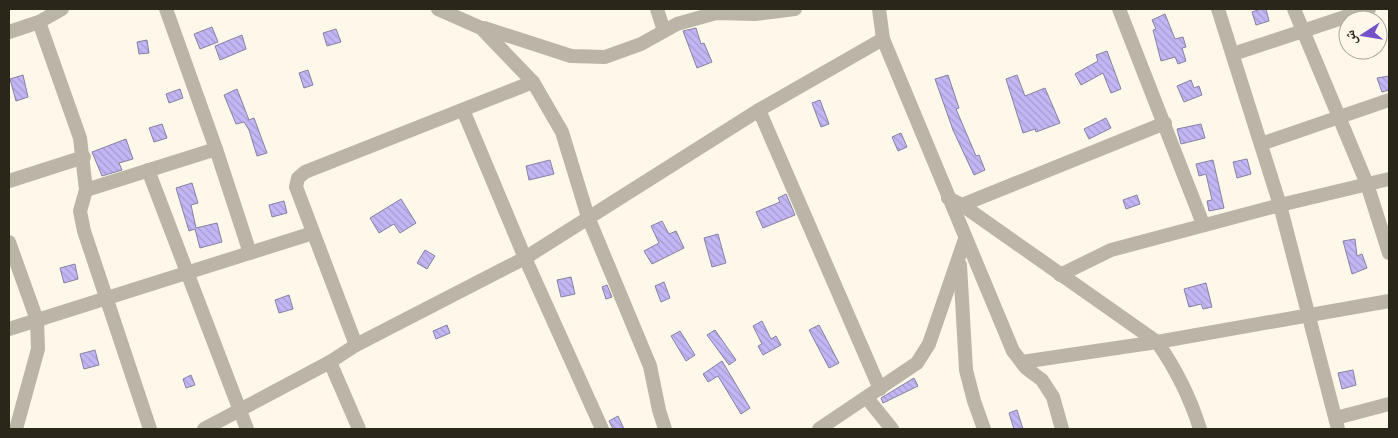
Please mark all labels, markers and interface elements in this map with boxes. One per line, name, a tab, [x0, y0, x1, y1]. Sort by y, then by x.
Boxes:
north arrow	[1338, 10, 1388, 60]
text: ش	[1342, 28, 1362, 46]

